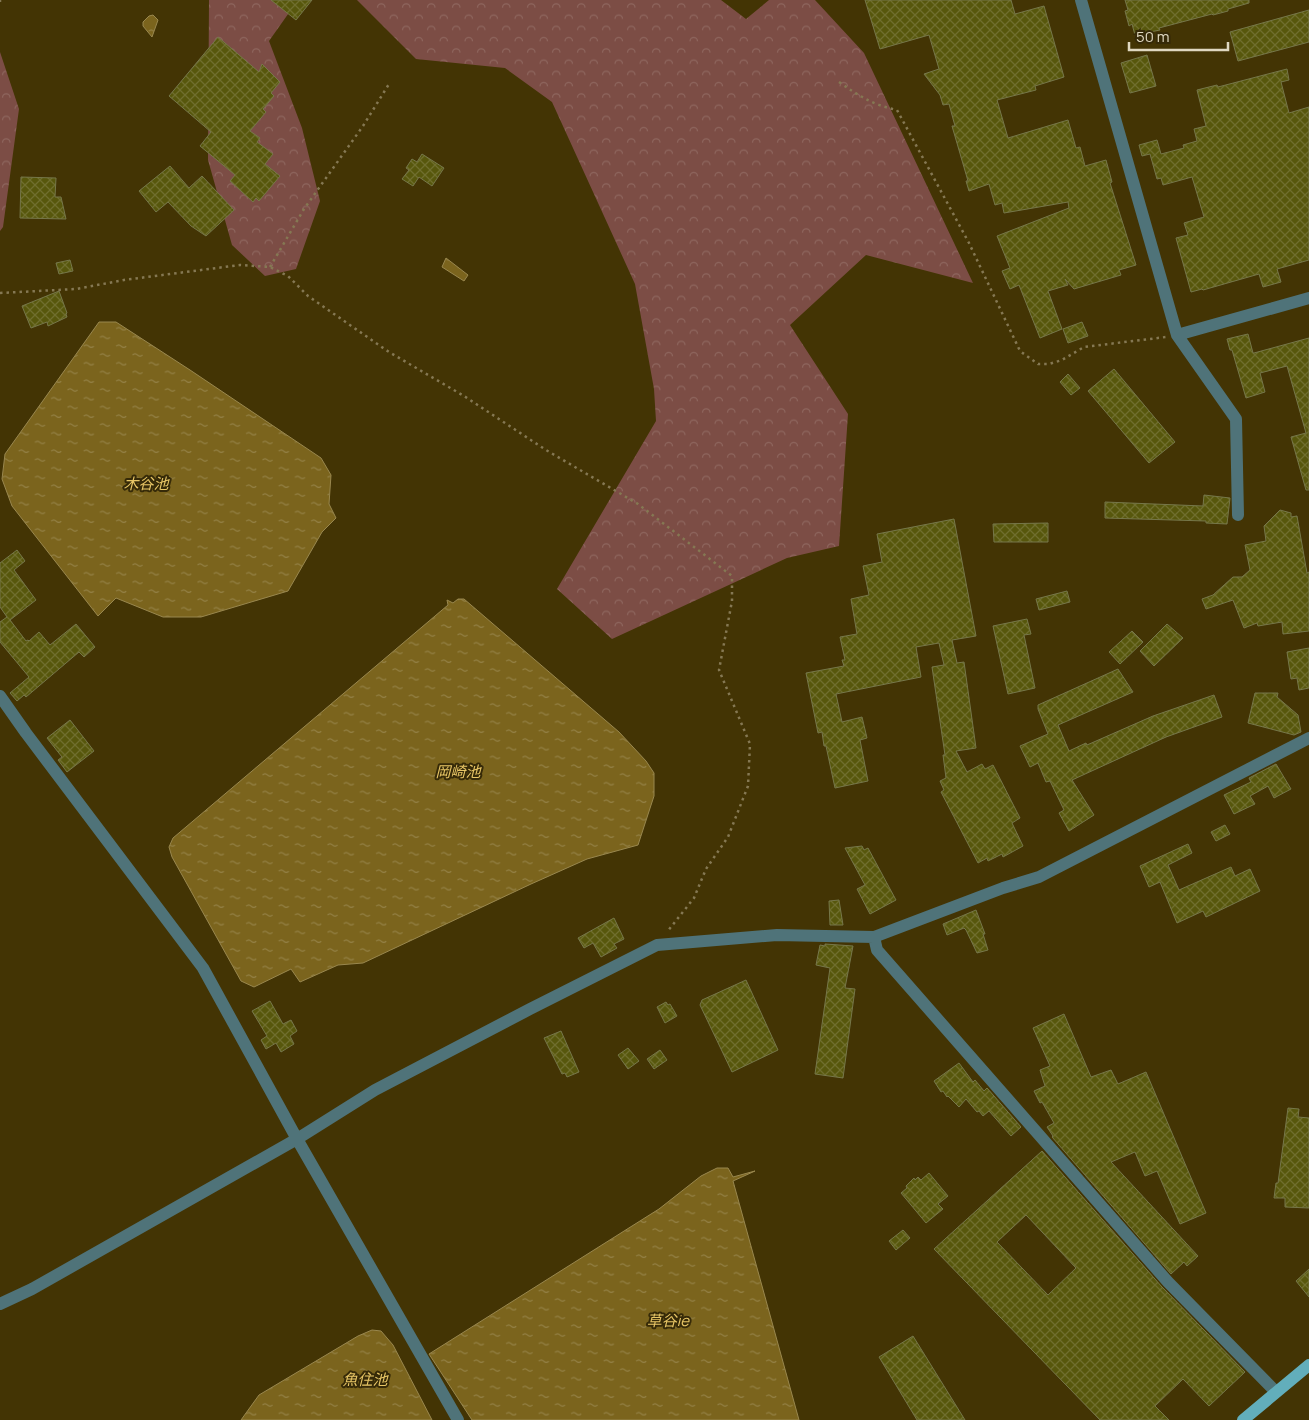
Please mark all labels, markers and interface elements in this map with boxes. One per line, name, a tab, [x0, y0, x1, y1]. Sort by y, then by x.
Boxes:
scale bar	[1129, 20, 1228, 52]
text: 50 m	[1136, 26, 1170, 47]
water label: 木谷池	[123, 473, 170, 494]
water label: 岡崎池	[435, 761, 482, 782]
water label: 草谷ie	[647, 1310, 690, 1331]
water label: 魚住池	[342, 1369, 389, 1390]

